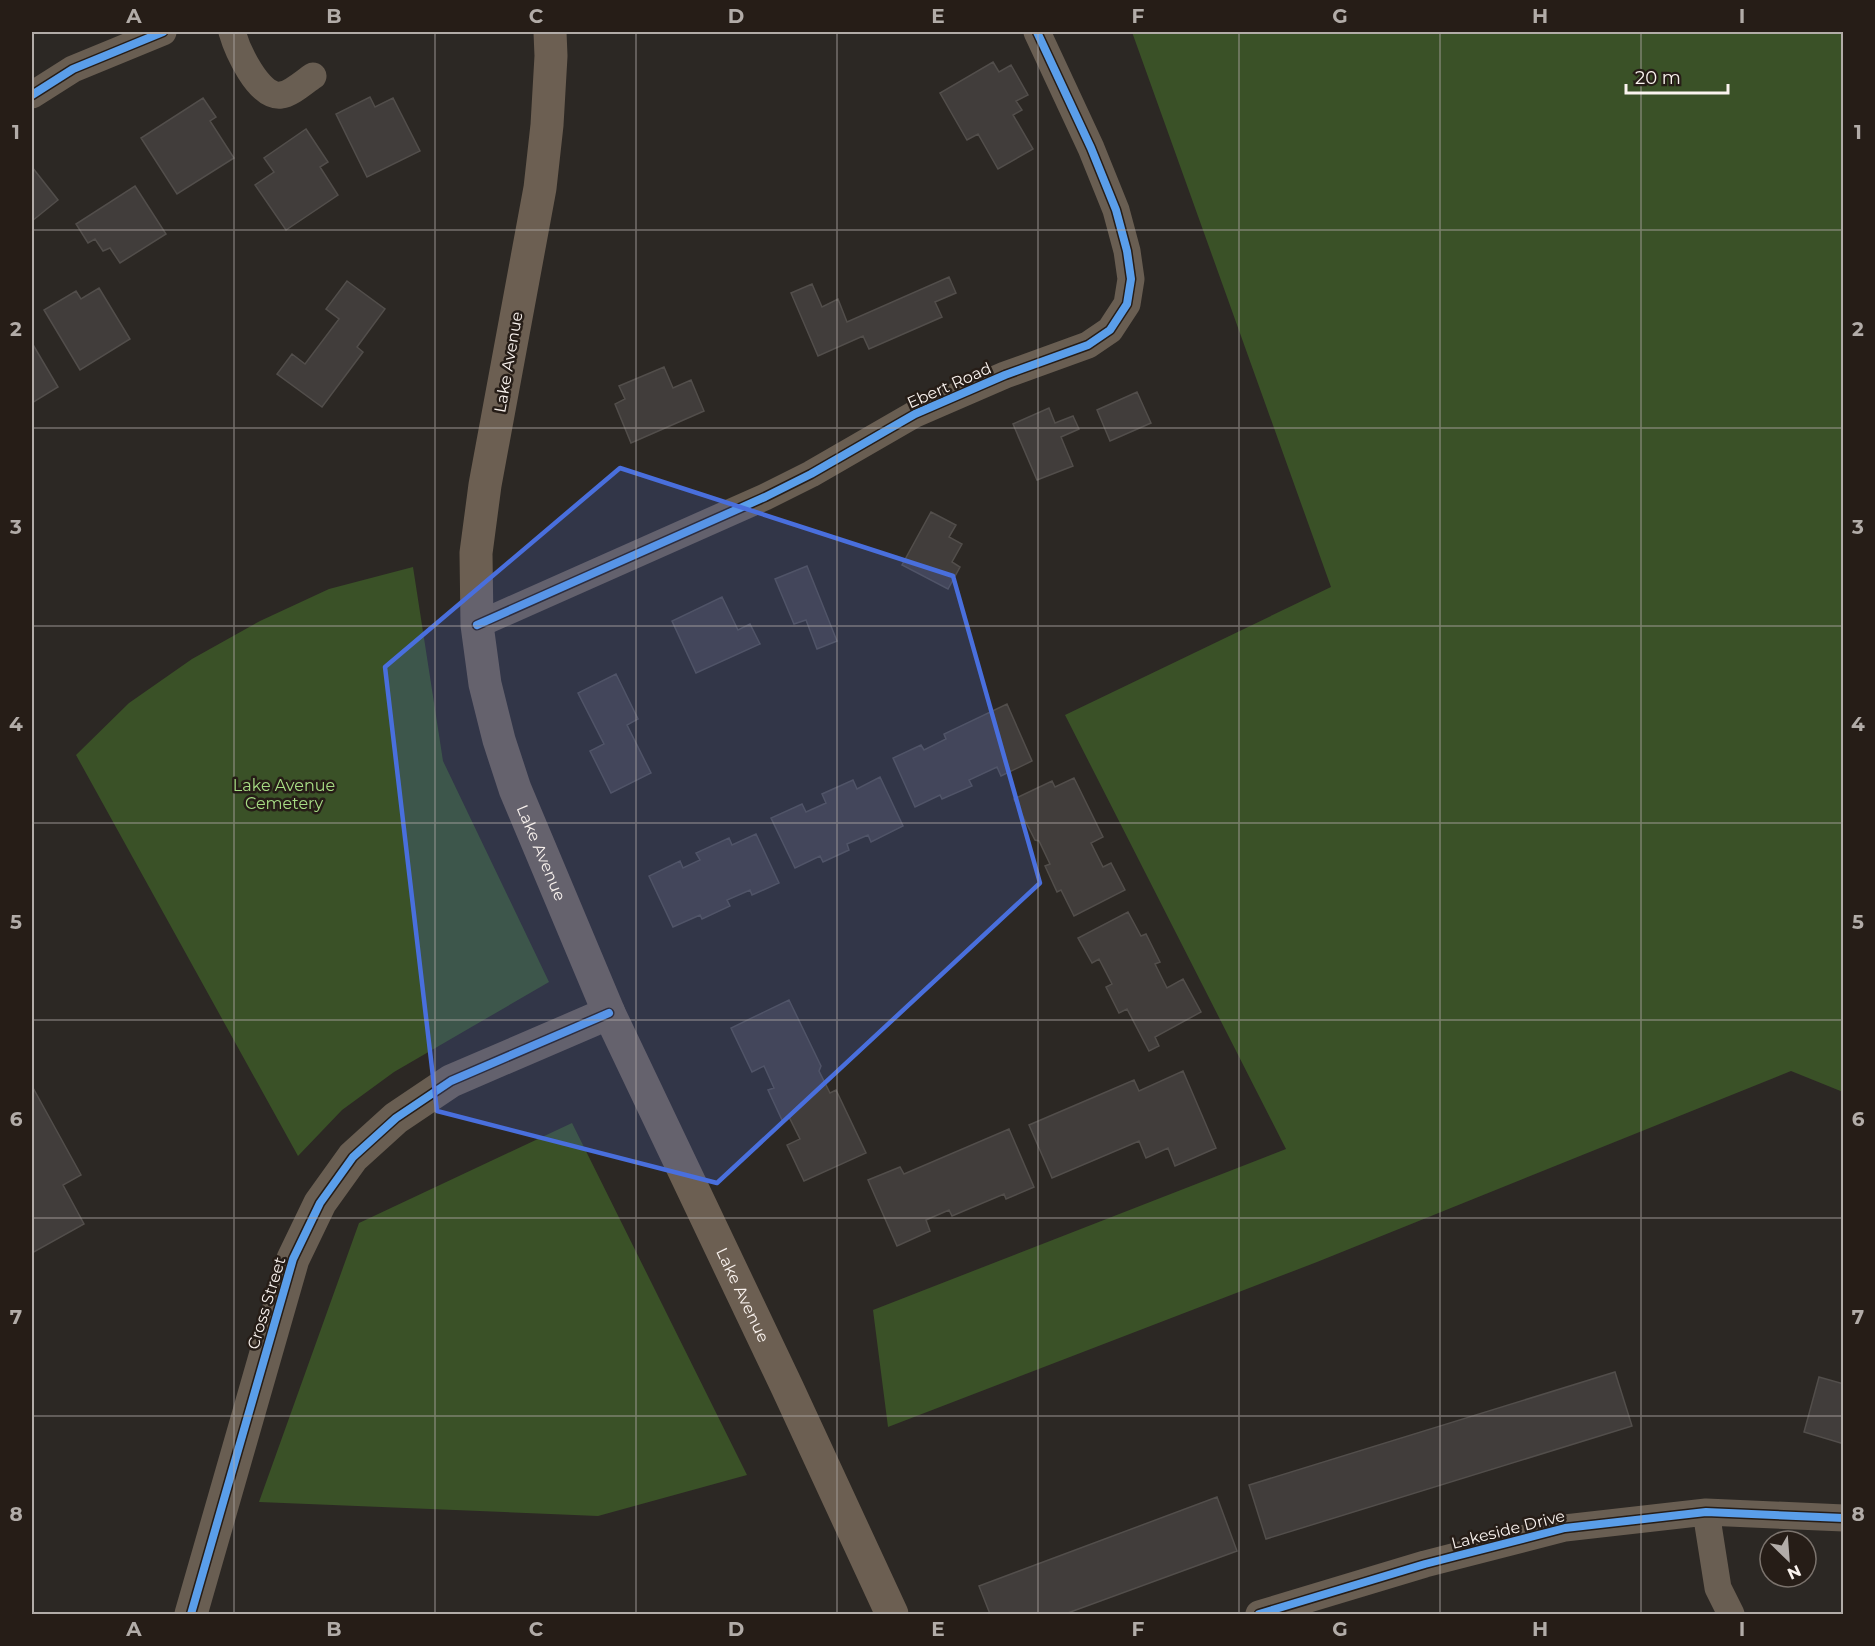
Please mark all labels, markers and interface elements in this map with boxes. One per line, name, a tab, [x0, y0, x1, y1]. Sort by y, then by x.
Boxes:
text: A	[125, 4, 142, 28]
text: B	[326, 4, 342, 28]
text: C	[529, 4, 544, 28]
text: D	[728, 4, 744, 28]
text: E	[931, 4, 945, 28]
text: F	[1132, 4, 1145, 28]
text: G	[1332, 4, 1348, 28]
text: H	[1532, 4, 1548, 28]
text: I	[1739, 4, 1745, 28]
scale bar	[1626, 57, 1728, 95]
text: 20 m	[1635, 67, 1681, 89]
text: 1	[12, 120, 20, 144]
text: 1	[1854, 120, 1862, 144]
street label: Lake Avenue	[490, 310, 527, 414]
text: 2	[10, 317, 22, 341]
text: 2	[1852, 317, 1864, 341]
street label: Ebert Road	[904, 358, 994, 413]
text: 3	[9, 515, 22, 539]
text: 3	[1851, 515, 1864, 539]
text: 4	[9, 712, 23, 736]
text: 4	[1851, 712, 1865, 736]
park label: Lake Avenue Cemetery	[233, 776, 335, 813]
street label: Lake Avenue	[513, 802, 570, 904]
text: 5	[10, 910, 22, 934]
text: 5	[1852, 910, 1864, 934]
text: 6	[10, 1107, 23, 1131]
text: 6	[1852, 1107, 1865, 1131]
street label: Lake Avenue	[712, 1245, 773, 1345]
street label: Cross Street	[243, 1254, 290, 1352]
text: 7	[10, 1305, 22, 1329]
text: 7	[1852, 1305, 1864, 1329]
text: 8	[9, 1502, 23, 1526]
text: 8	[1851, 1502, 1865, 1526]
street label: Lakeside Drive	[1449, 1506, 1567, 1553]
north arrow	[1758, 1529, 1818, 1589]
text: N	[1784, 1561, 1804, 1583]
text: A	[125, 1617, 142, 1641]
text: B	[326, 1617, 342, 1641]
text: C	[529, 1617, 544, 1641]
text: D	[728, 1617, 744, 1641]
text: E	[931, 1617, 945, 1641]
text: F	[1132, 1617, 1145, 1641]
text: G	[1332, 1617, 1348, 1641]
text: H	[1532, 1617, 1548, 1641]
text: I	[1739, 1617, 1745, 1641]

